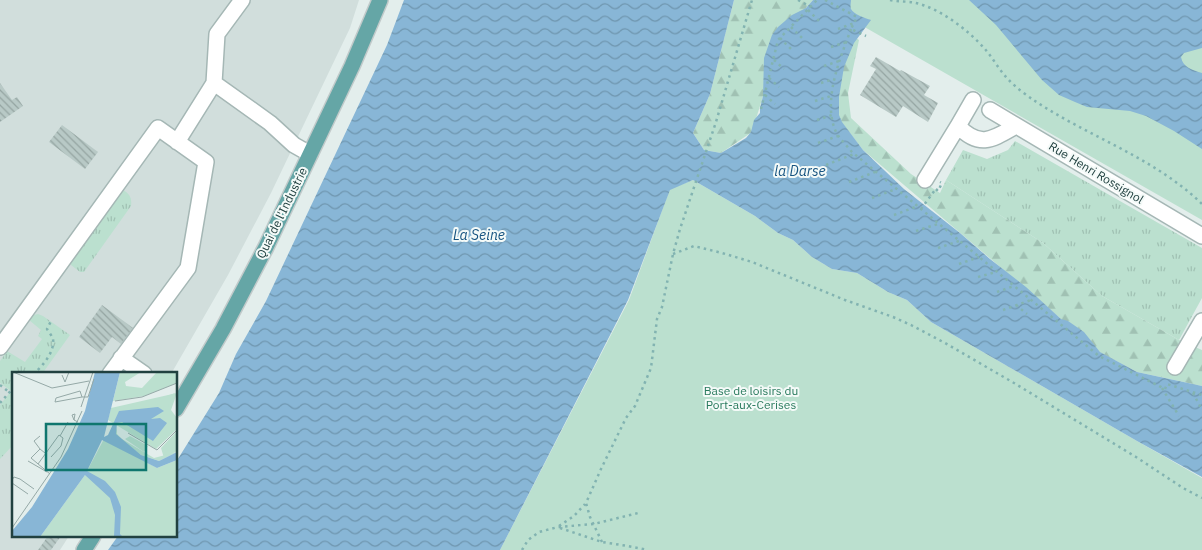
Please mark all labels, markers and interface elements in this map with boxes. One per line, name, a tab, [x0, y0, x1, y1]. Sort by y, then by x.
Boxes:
street label: Rue Henri Rossignol	[1046, 138, 1146, 207]
water label: la Darse	[774, 162, 826, 180]
street label: Quai de l'Industrie	[253, 164, 310, 261]
water label: La Seine	[453, 226, 505, 244]
inset map	[12, 372, 178, 538]
park label: Base de loisirs du Port-aux-Cerises	[704, 383, 798, 412]

